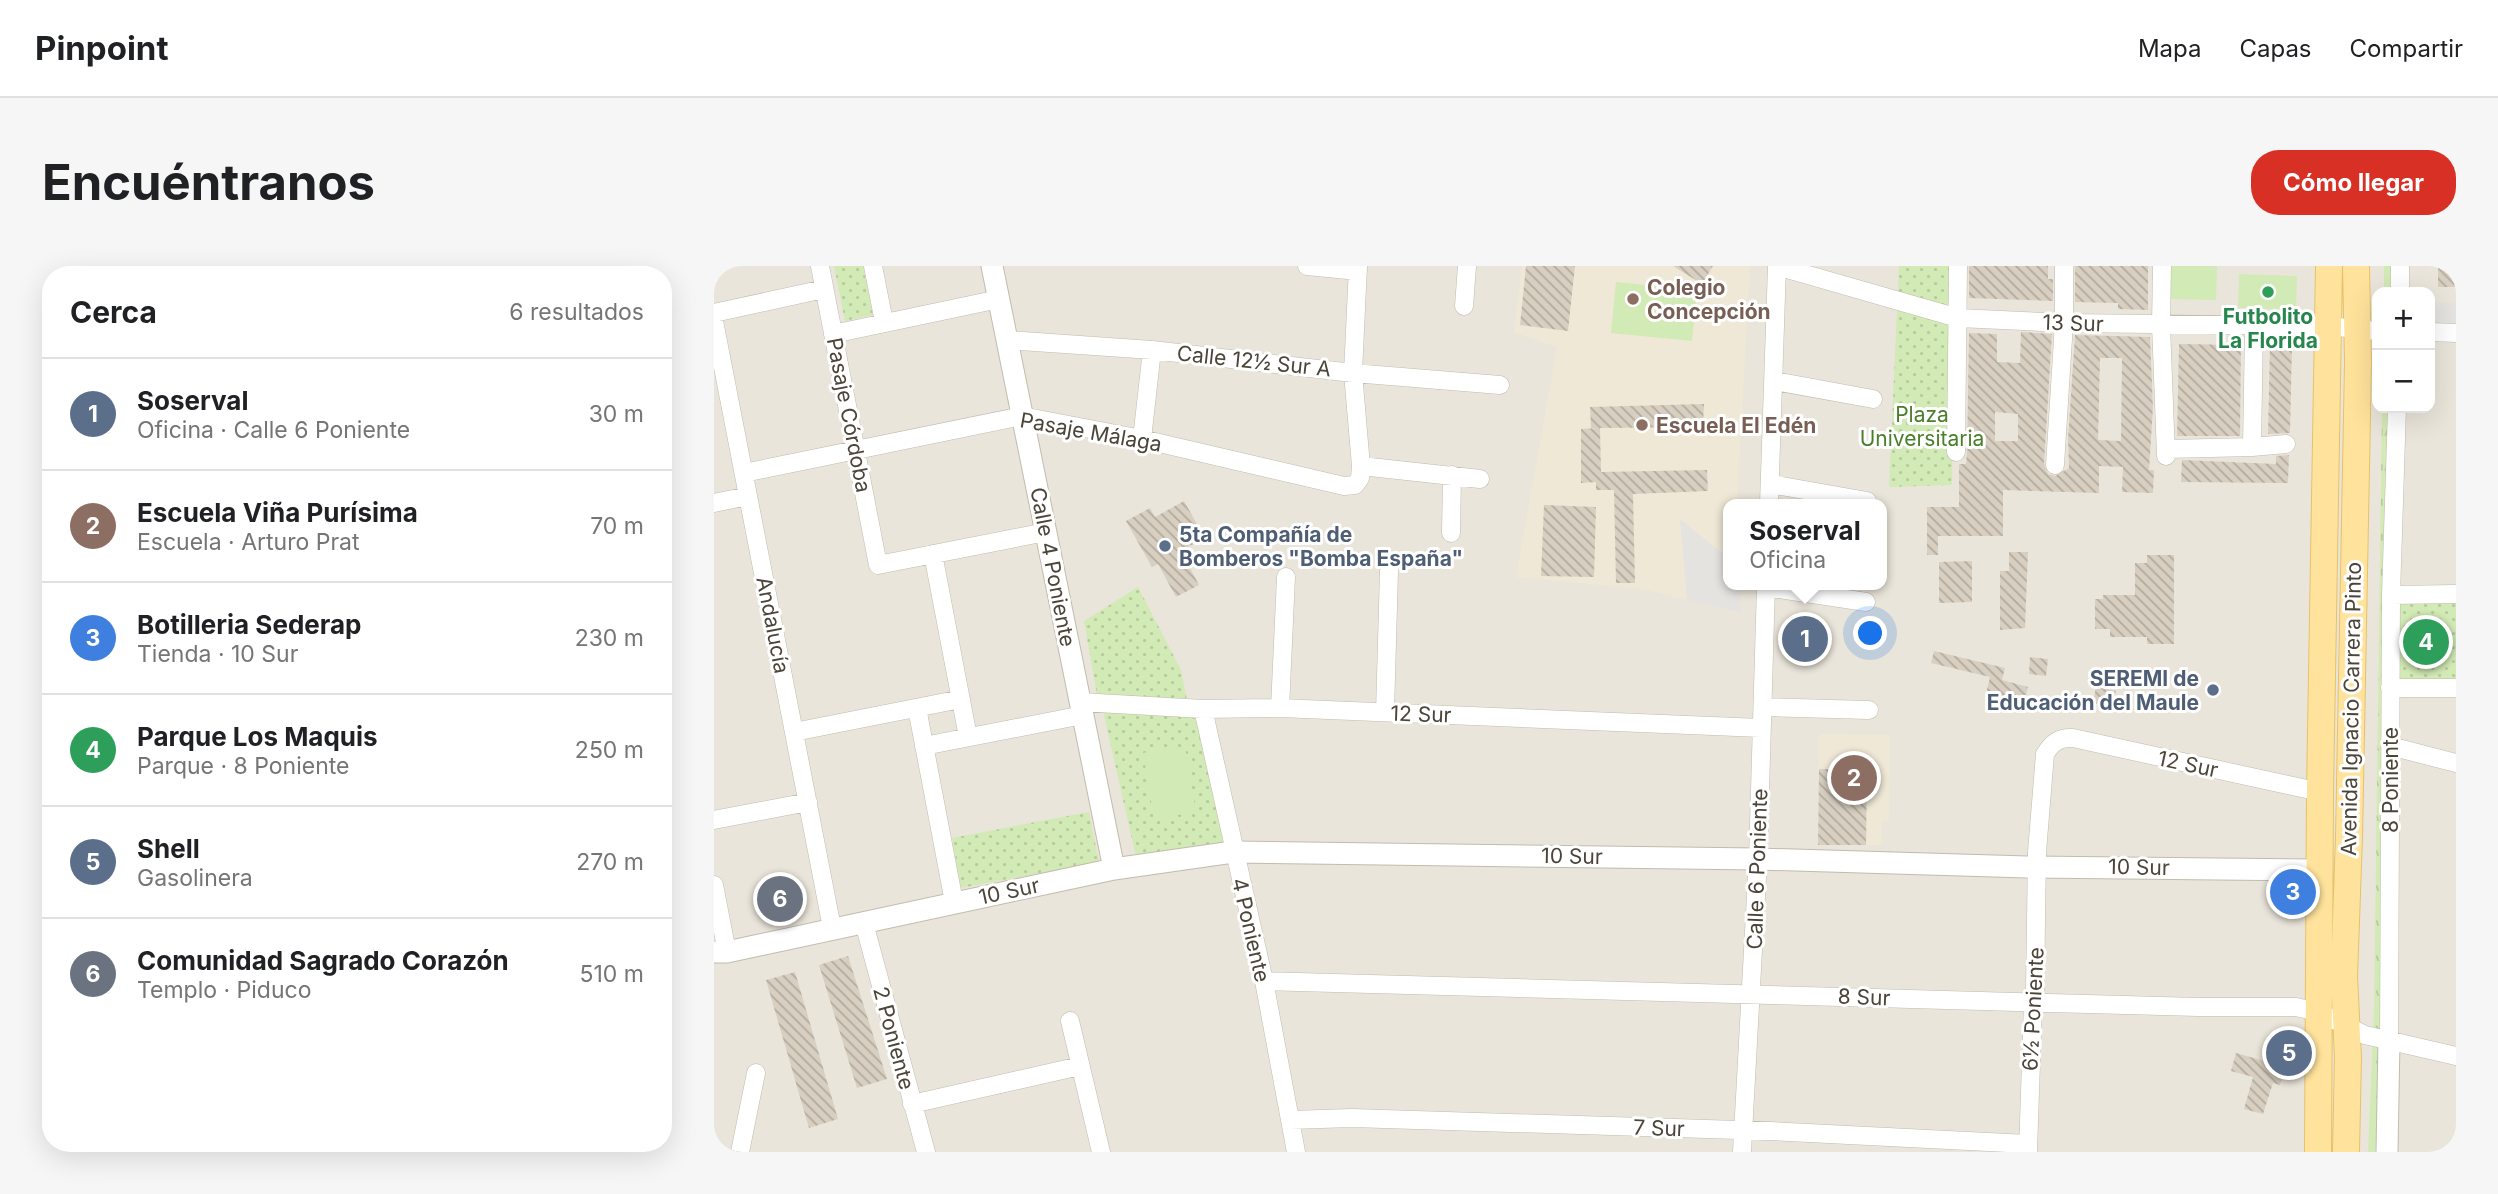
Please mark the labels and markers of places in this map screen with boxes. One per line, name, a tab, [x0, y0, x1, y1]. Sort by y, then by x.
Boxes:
place label: Colegio Concepción	[1647, 275, 1771, 324]
marker: Futbolito La Florida	[2260, 284, 2276, 300]
marker: Colegio Concepción	[1625, 291, 1641, 307]
place label: Futbolito La Florida	[2218, 304, 2318, 353]
place label: Escuela El Edén	[1656, 413, 1816, 438]
marker: Escuela El Edén	[1634, 417, 1650, 433]
place label: 5ta Compañía de Bomberos "Bomba España"	[1179, 522, 1463, 571]
marker: 5ta Compañía de Bomberos "Bomba España"	[1157, 538, 1173, 554]
pin: 1	[1782, 613, 1828, 665]
pin: 4	[2403, 616, 2449, 668]
place label: SEREMI de Educación del Maule	[1987, 666, 2199, 715]
marker: SEREMI de Educación del Maule	[2205, 682, 2221, 698]
pin: 2	[1831, 752, 1877, 804]
pin: 3	[2270, 866, 2316, 918]
pin: 6	[757, 873, 803, 925]
pin: 5	[2266, 1027, 2312, 1079]

